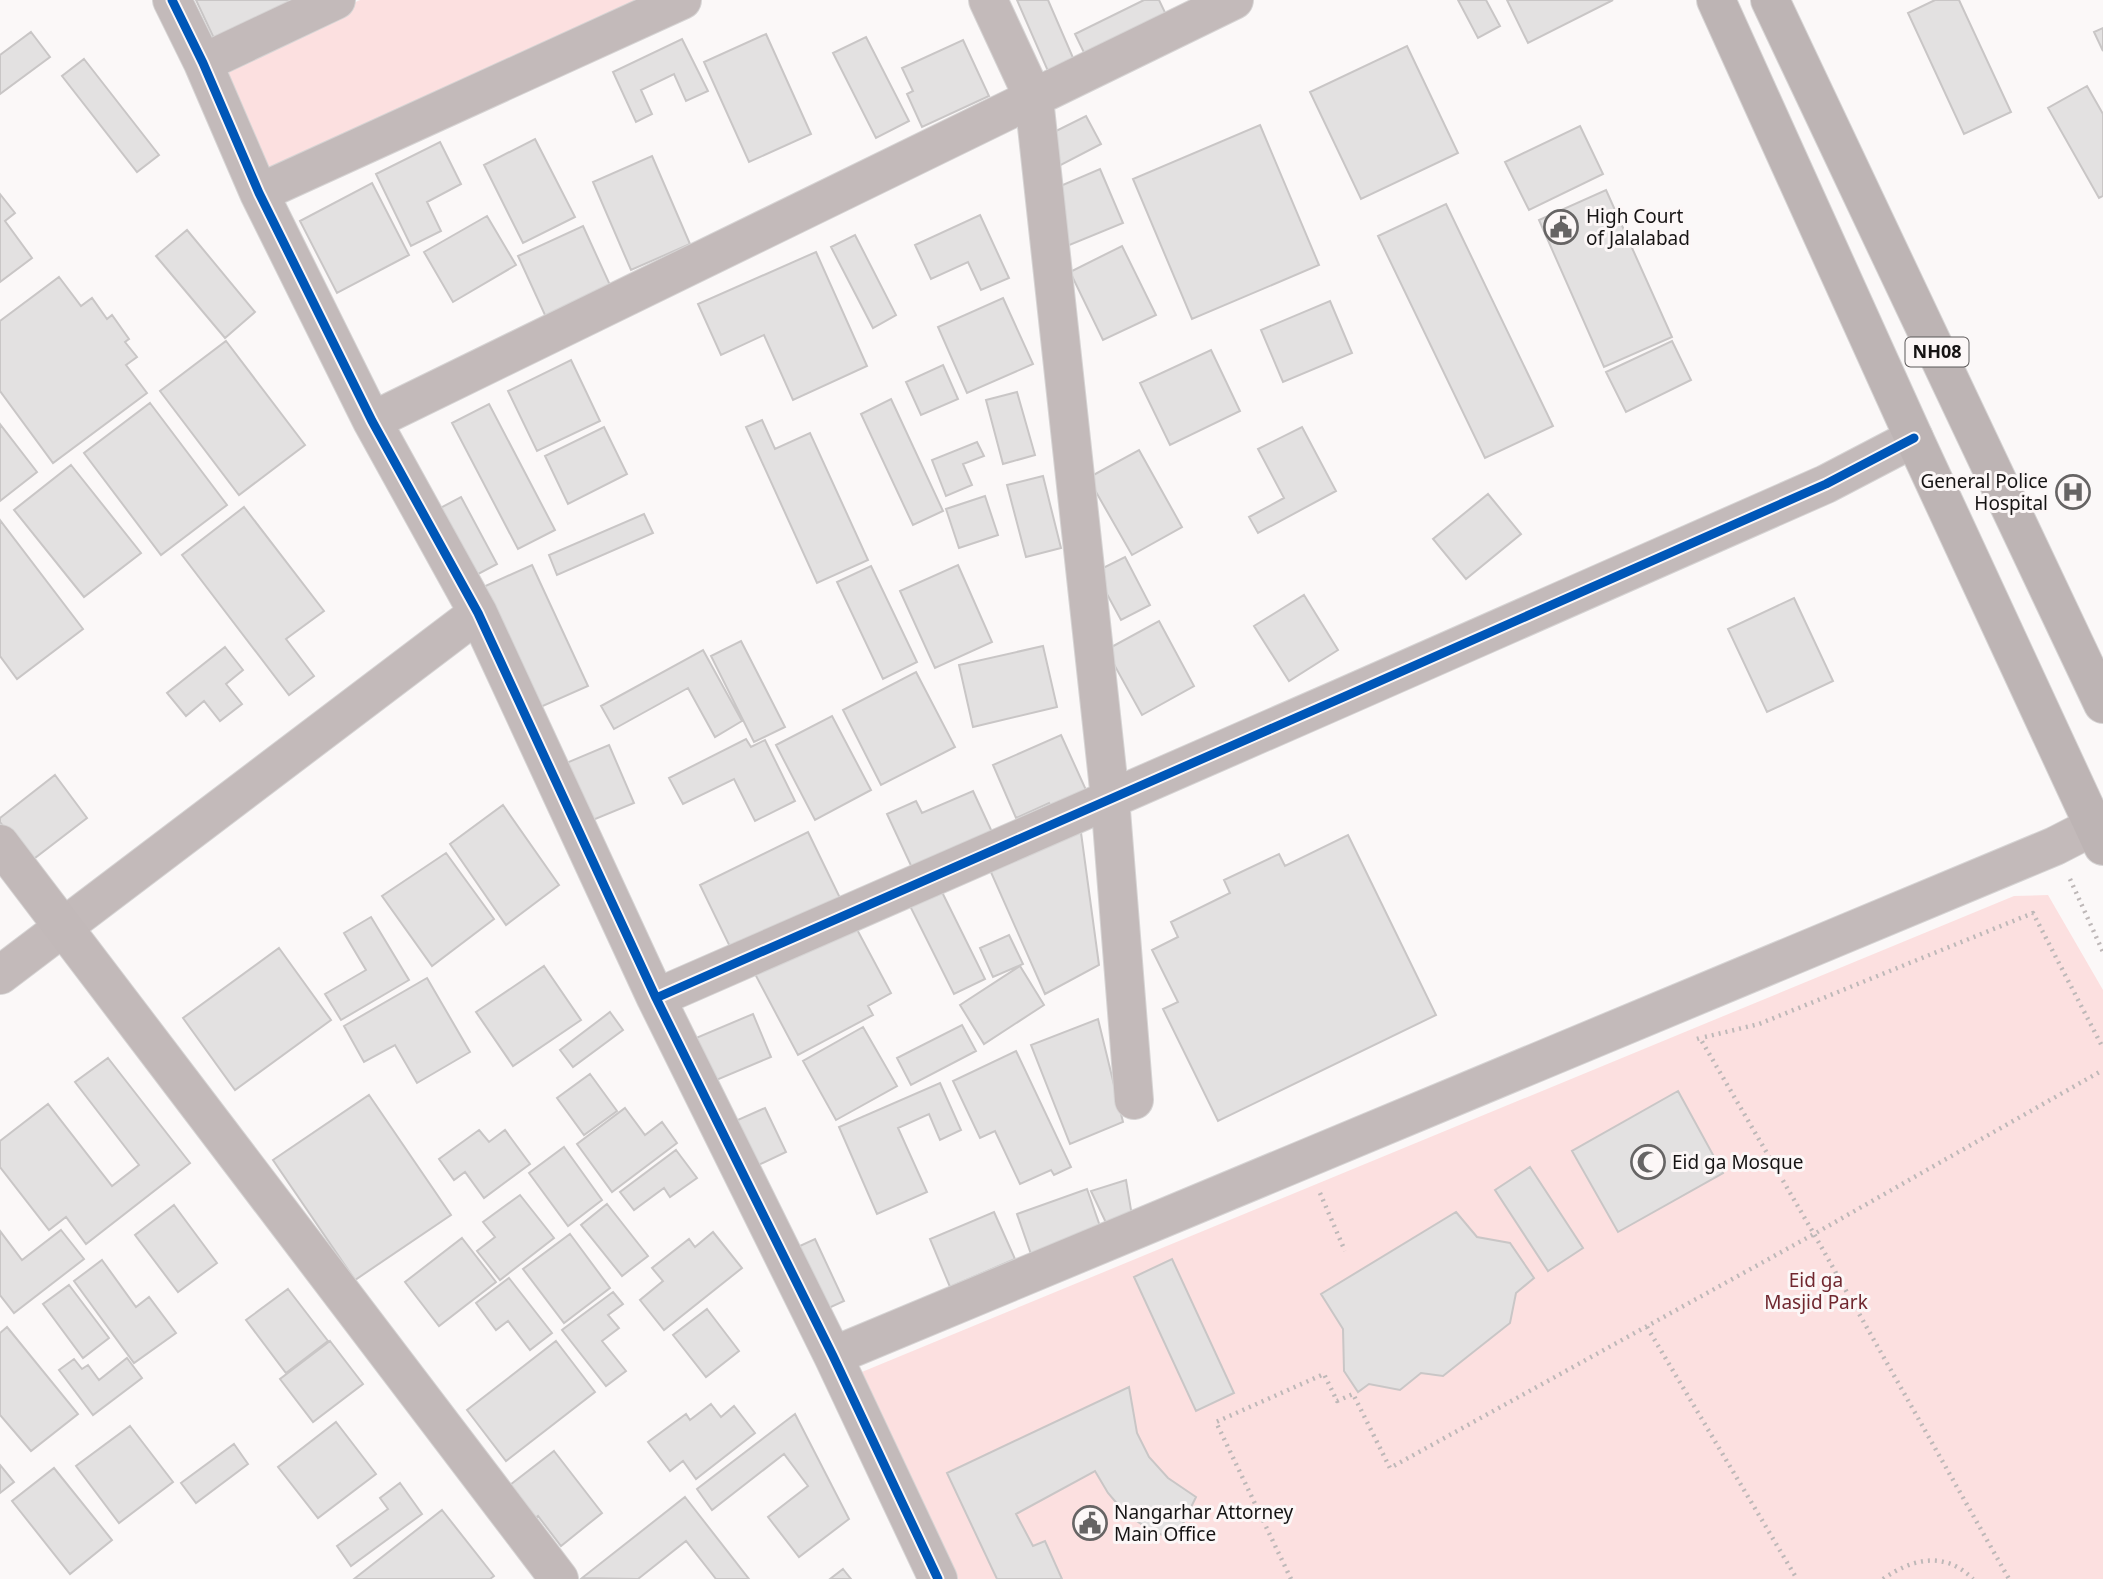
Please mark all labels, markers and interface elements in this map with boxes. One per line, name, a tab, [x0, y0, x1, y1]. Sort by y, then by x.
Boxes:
place label: High Court of Jalalabad	[1586, 203, 1690, 251]
public building icon: High Court of Jalalabad	[1542, 208, 1580, 246]
road number: NH08	[1906, 338, 1968, 366]
place label: General Police Hospital	[1920, 468, 2048, 516]
hospital icon: General Police Hospital	[2054, 473, 2092, 511]
mosque icon: Eid ga Mosque	[1629, 1143, 1667, 1181]
place label: Eid ga Mosque	[1672, 1149, 1803, 1175]
park label: Eid ga Masjid Park	[1764, 1267, 1868, 1315]
place label: Nangarhar Attorney Main Office	[1114, 1499, 1293, 1547]
public building icon: Nangarhar Attorney Main Office	[1071, 1504, 1109, 1542]

